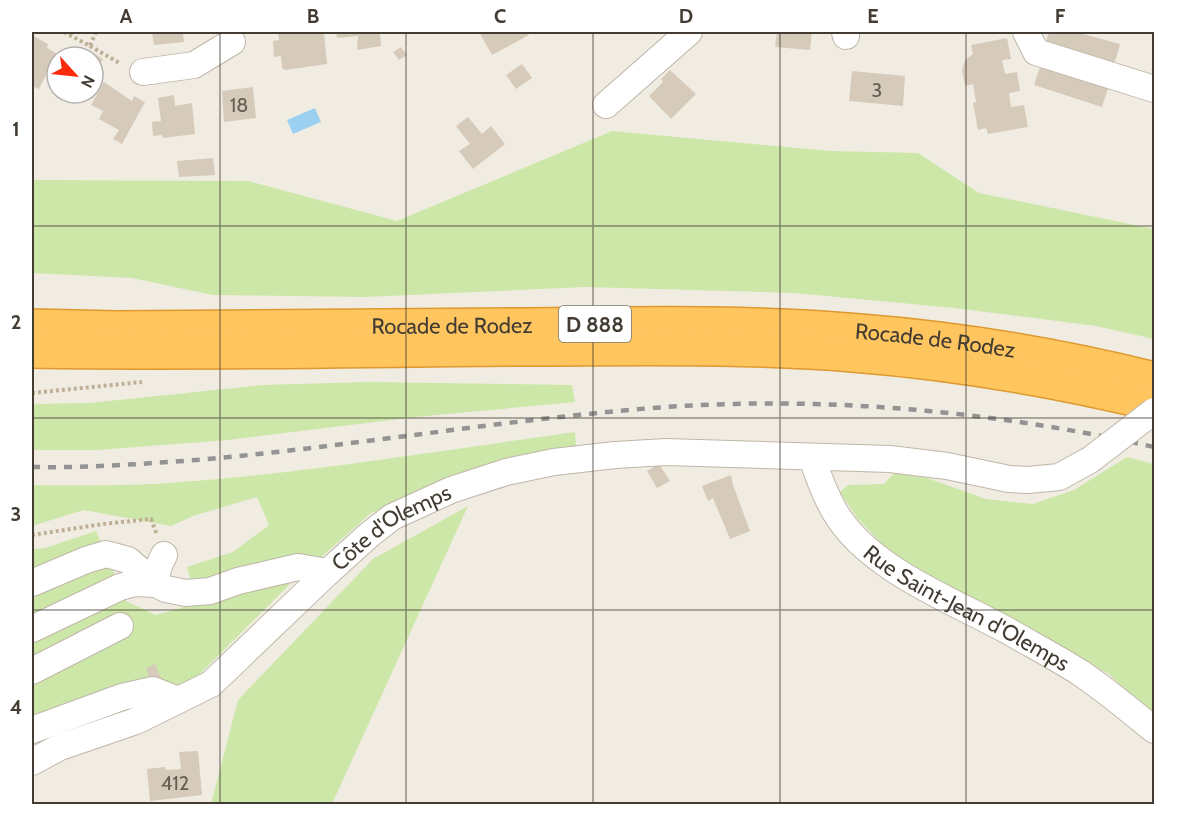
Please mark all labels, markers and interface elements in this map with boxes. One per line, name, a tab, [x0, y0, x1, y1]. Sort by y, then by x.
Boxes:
text: A	[120, 4, 133, 28]
text: B	[307, 4, 319, 28]
text: C	[494, 4, 506, 28]
text: D	[679, 4, 693, 28]
text: E	[867, 4, 879, 28]
text: F	[1055, 4, 1066, 28]
north arrow	[45, 45, 105, 105]
text: N	[77, 72, 99, 91]
house number: 3	[872, 78, 882, 102]
house number: 18	[230, 93, 248, 117]
text: 1	[12, 117, 20, 141]
road number: D 888	[559, 306, 631, 342]
text: 2	[11, 310, 21, 334]
street label: Rocade de Rodez	[371, 311, 533, 339]
street label: Rocade de Rodez	[854, 317, 1017, 363]
street label: Côte d'Olemps	[326, 478, 455, 576]
text: 3	[11, 502, 21, 526]
street label: Rue Saint-Jean d'Olemps	[858, 539, 1075, 677]
text: 4	[10, 695, 22, 719]
house number: 412	[161, 771, 189, 795]

